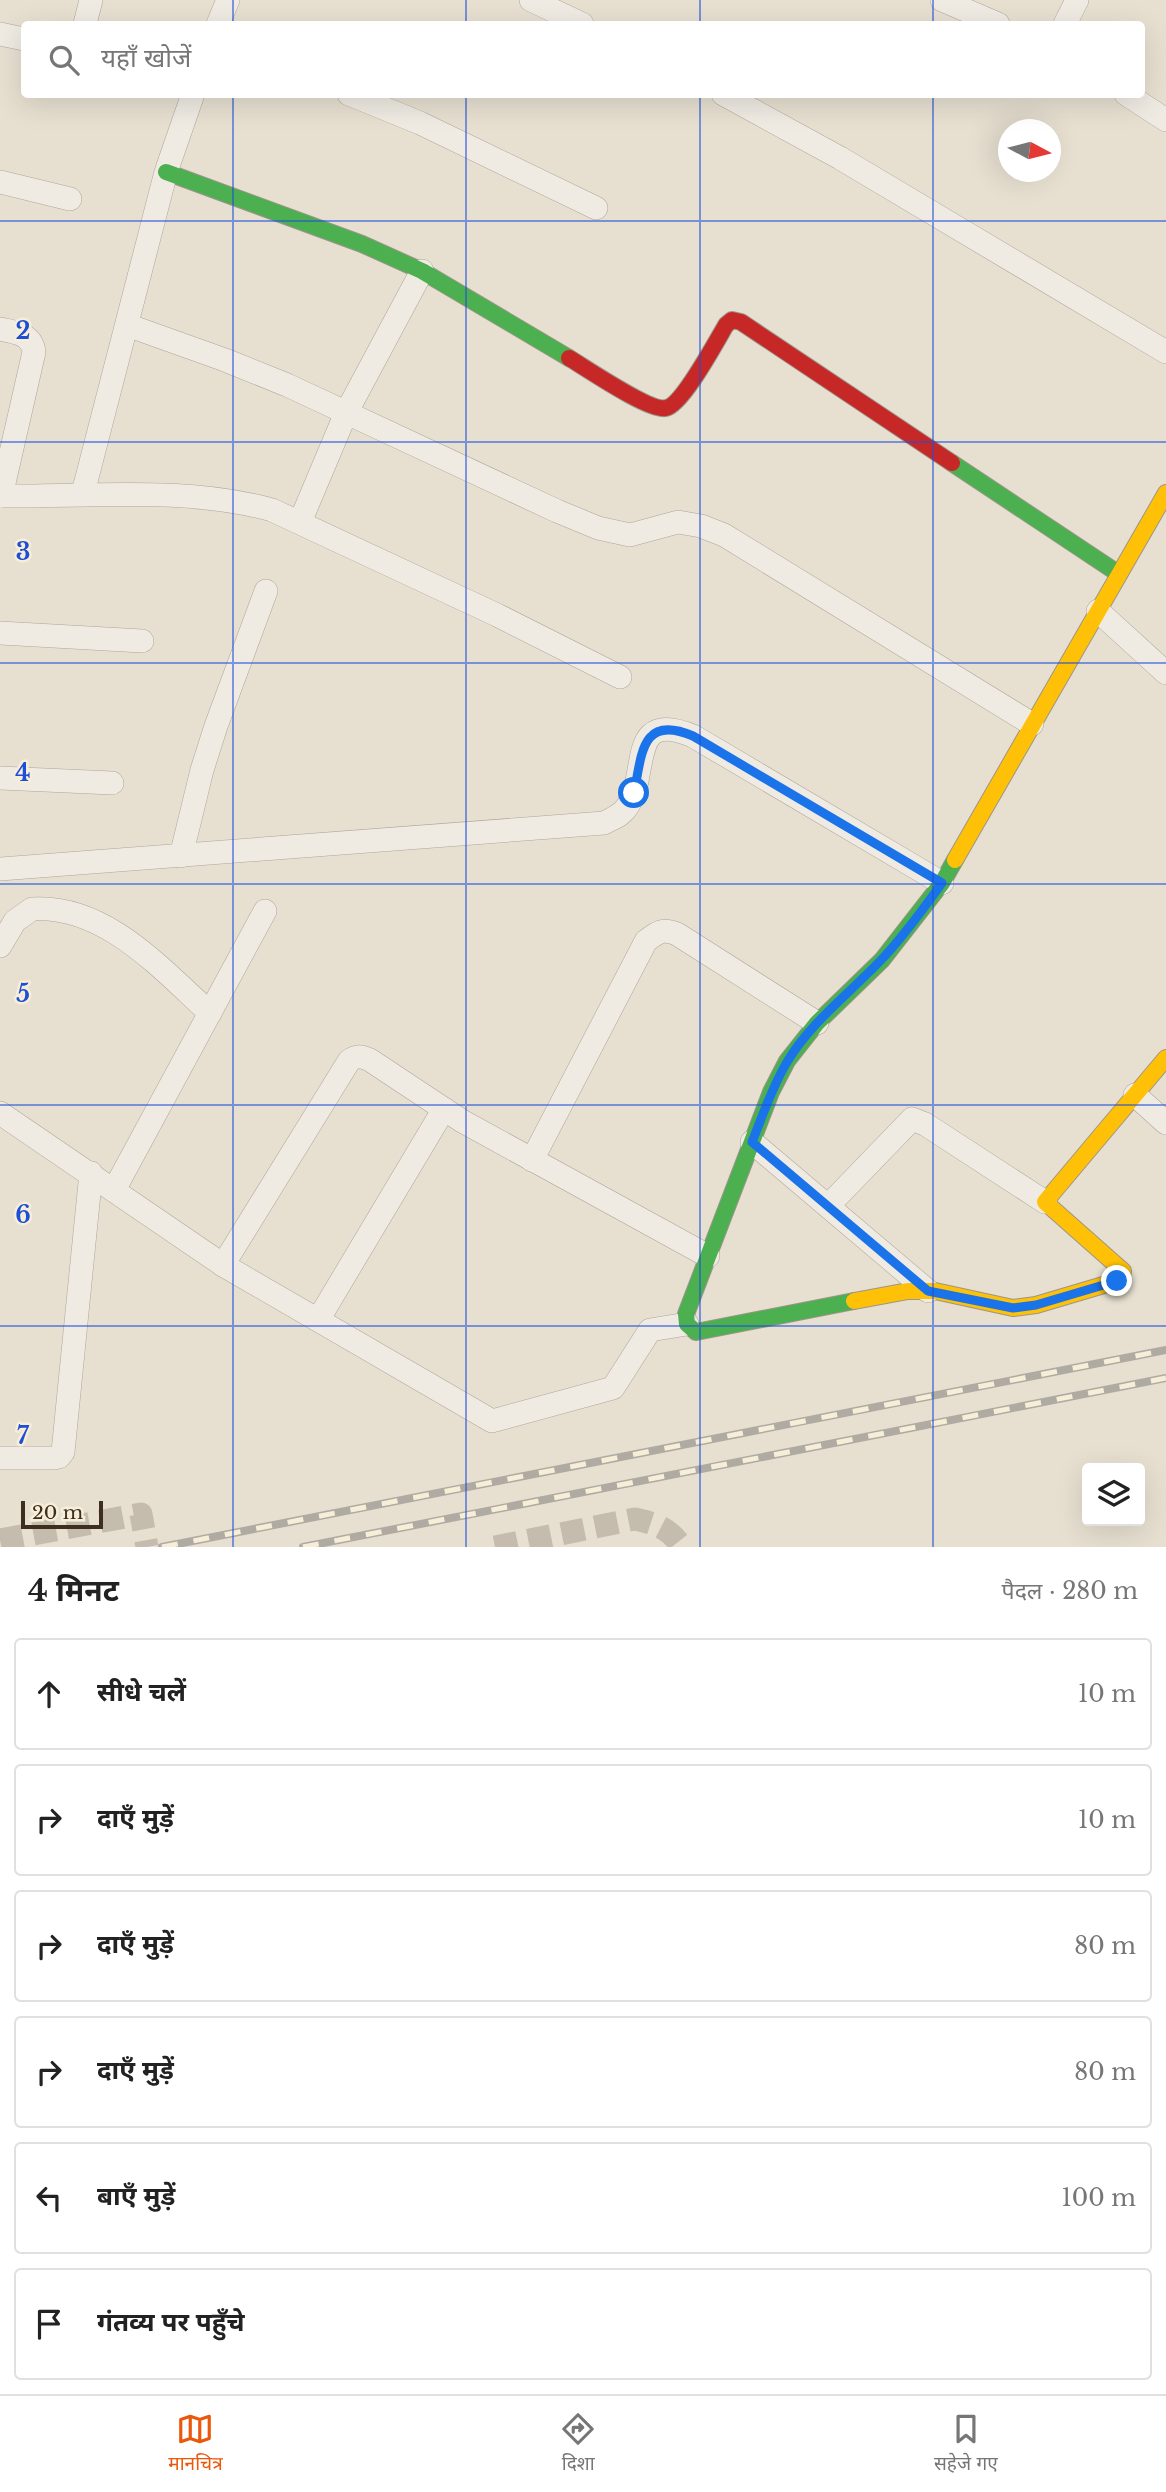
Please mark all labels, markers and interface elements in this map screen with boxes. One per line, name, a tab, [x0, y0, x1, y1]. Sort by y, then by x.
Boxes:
search box	[21, 21, 1145, 98]
icon: search	[45, 41, 83, 79]
text: यहाँ खोजें	[101, 42, 191, 74]
north arrow	[998, 119, 1061, 182]
text: 2	[16, 317, 30, 345]
text: 3	[16, 538, 30, 566]
text: 4	[15, 759, 31, 787]
route start	[618, 777, 649, 808]
text: 5	[16, 980, 30, 1008]
text: 6	[15, 1201, 31, 1229]
route end	[1101, 1265, 1132, 1296]
text: 7	[17, 1422, 30, 1450]
map controls	[1082, 1463, 1145, 1526]
button: layers	[1082, 1463, 1145, 1526]
scale bar	[21, 1498, 103, 1530]
text: 20 m	[32, 1501, 83, 1524]
text: 4 मिनट	[28, 1572, 119, 1609]
text: पैदल · 280 m	[1002, 1577, 1138, 1605]
icon: ahead	[30, 1675, 68, 1713]
text: सीधे चलें	[97, 1676, 186, 1708]
text: 10 m	[1078, 1680, 1136, 1708]
icon: right	[30, 1801, 68, 1839]
text: दाएँ मुड़ें	[97, 1802, 174, 1834]
text: 10 m	[1078, 1806, 1136, 1834]
icon: right	[30, 1927, 68, 1965]
text: दाएँ मुड़ें	[97, 1928, 174, 1960]
text: 80 m	[1074, 1932, 1136, 1960]
icon: right	[30, 2053, 68, 2091]
text: दाएँ मुड़ें	[97, 2054, 174, 2086]
text: 80 m	[1074, 2058, 1136, 2086]
icon: left	[30, 2179, 68, 2217]
text: बाएँ मुड़ें	[97, 2180, 175, 2212]
text: 100 m	[1062, 2184, 1136, 2212]
icon: arrive	[30, 2305, 68, 2343]
text: गंतव्य पर पहुँचे	[97, 2306, 245, 2338]
tab: मानचित्र	[168, 2410, 223, 2478]
tab: दिशा	[559, 2410, 597, 2478]
tab: सहेजे गए	[934, 2410, 998, 2478]

